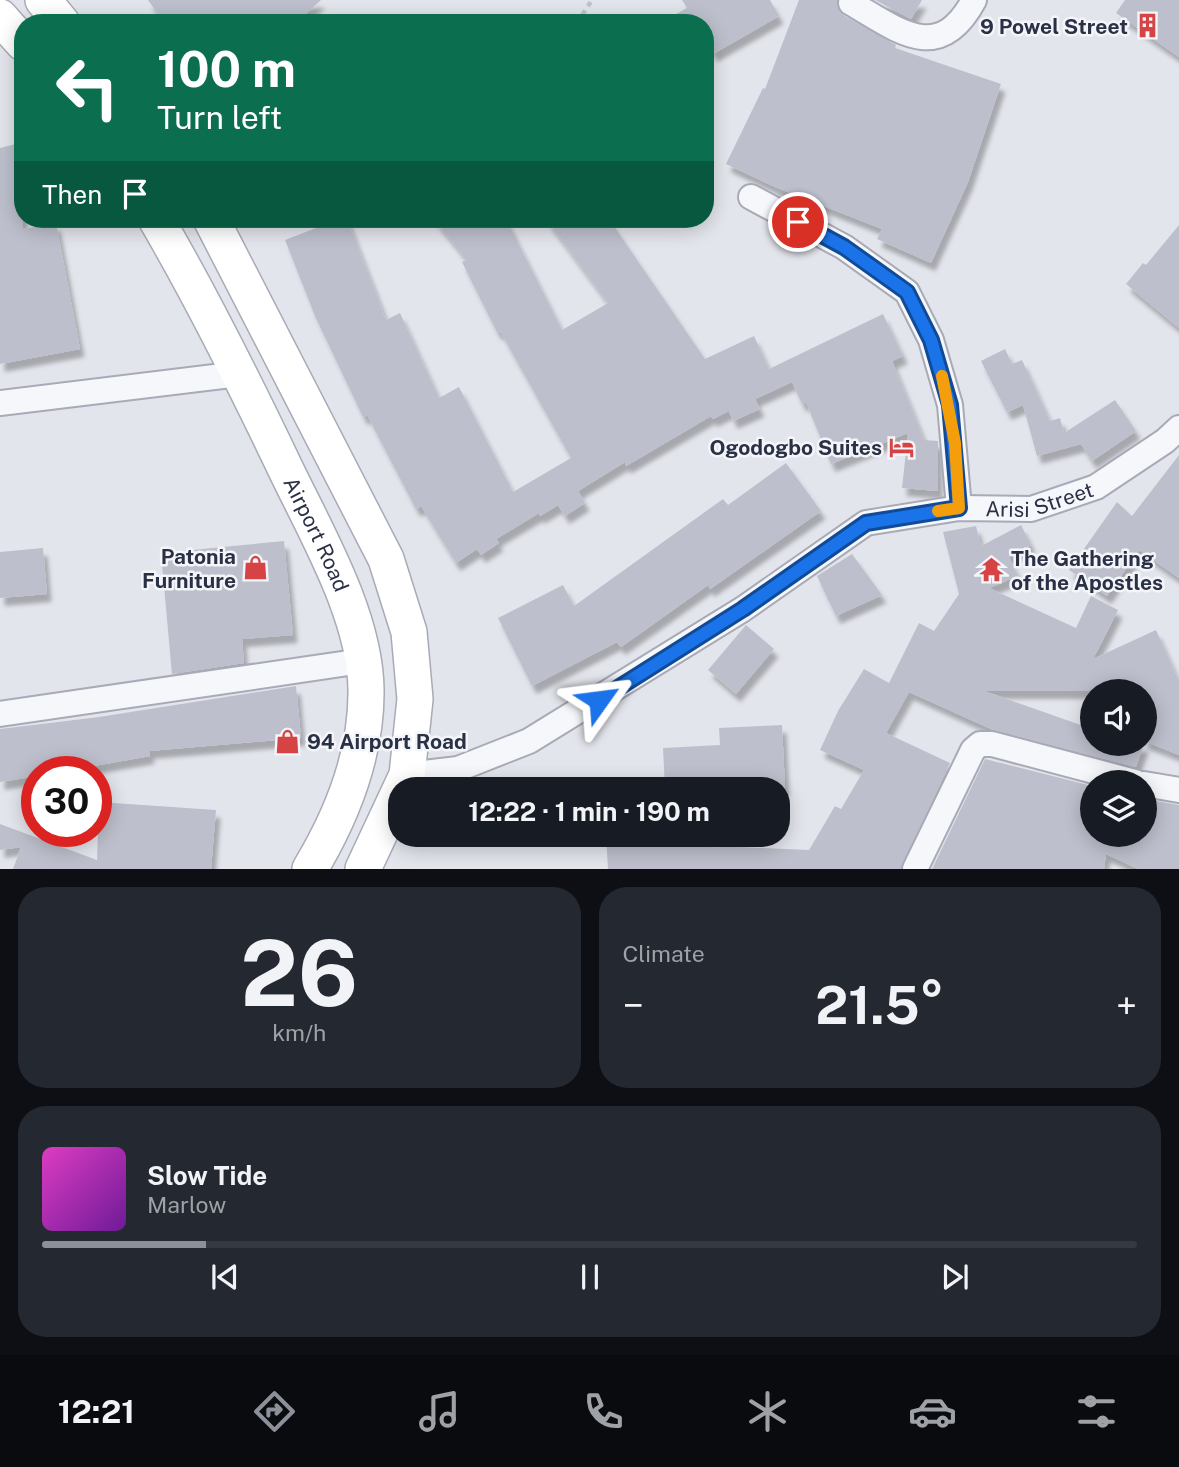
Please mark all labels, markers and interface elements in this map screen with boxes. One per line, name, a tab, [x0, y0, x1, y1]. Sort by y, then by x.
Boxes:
building icon: 9 Powel Street	[1134, 12, 1162, 40]
place label: 9 Powel Street	[980, 14, 1128, 39]
text: 100 m	[157, 40, 296, 98]
icon: left	[42, 42, 133, 133]
text: Turn left	[157, 99, 282, 136]
icon: arrive	[116, 175, 154, 213]
text: Then	[42, 179, 102, 210]
pin	[768, 192, 828, 252]
icon: arrive	[779, 203, 817, 241]
hotel icon: Ogodogbo Suites	[888, 433, 916, 461]
place label: Ogodogbo Suites	[709, 435, 882, 460]
street label: Airport Road	[279, 473, 355, 595]
street label: Arisi Street	[985, 476, 1097, 521]
place label: Patonia Furniture	[142, 544, 236, 593]
place label: The Gathering of the Apostles	[1011, 546, 1163, 595]
shop icon: Patonia Furniture	[242, 554, 270, 582]
temple icon: The Gathering of the Apostles	[977, 556, 1005, 584]
position arrow	[562, 663, 636, 737]
map controls	[1080, 679, 1157, 847]
button: sound	[1080, 679, 1157, 756]
shop icon: 94 Airport Road	[273, 727, 301, 755]
place label: 94 Airport Road	[307, 729, 467, 754]
speed limit sign: 30	[21, 756, 112, 847]
button: layers	[1080, 770, 1157, 847]
text: 12:22 · 1 min · 190 m	[468, 796, 710, 827]
text: 26	[240, 920, 358, 1026]
text: Climate	[623, 940, 705, 967]
text: 21.5°	[815, 975, 944, 1036]
text: −	[623, 983, 644, 1028]
text: +	[1116, 983, 1137, 1028]
text: km/h	[272, 1019, 326, 1046]
text: Slow Tide	[147, 1160, 267, 1191]
text: Marlow	[147, 1191, 226, 1218]
icon: previous	[206, 1258, 244, 1296]
icon: pause	[571, 1258, 609, 1296]
icon: next	[936, 1258, 974, 1296]
icon: directions	[250, 1387, 299, 1436]
icon: music	[415, 1387, 464, 1436]
icon: phone	[579, 1387, 628, 1436]
icon: climate	[743, 1387, 792, 1436]
icon: car	[908, 1387, 957, 1436]
icon: filters	[1072, 1387, 1121, 1436]
text: 12:21	[58, 1393, 135, 1430]

